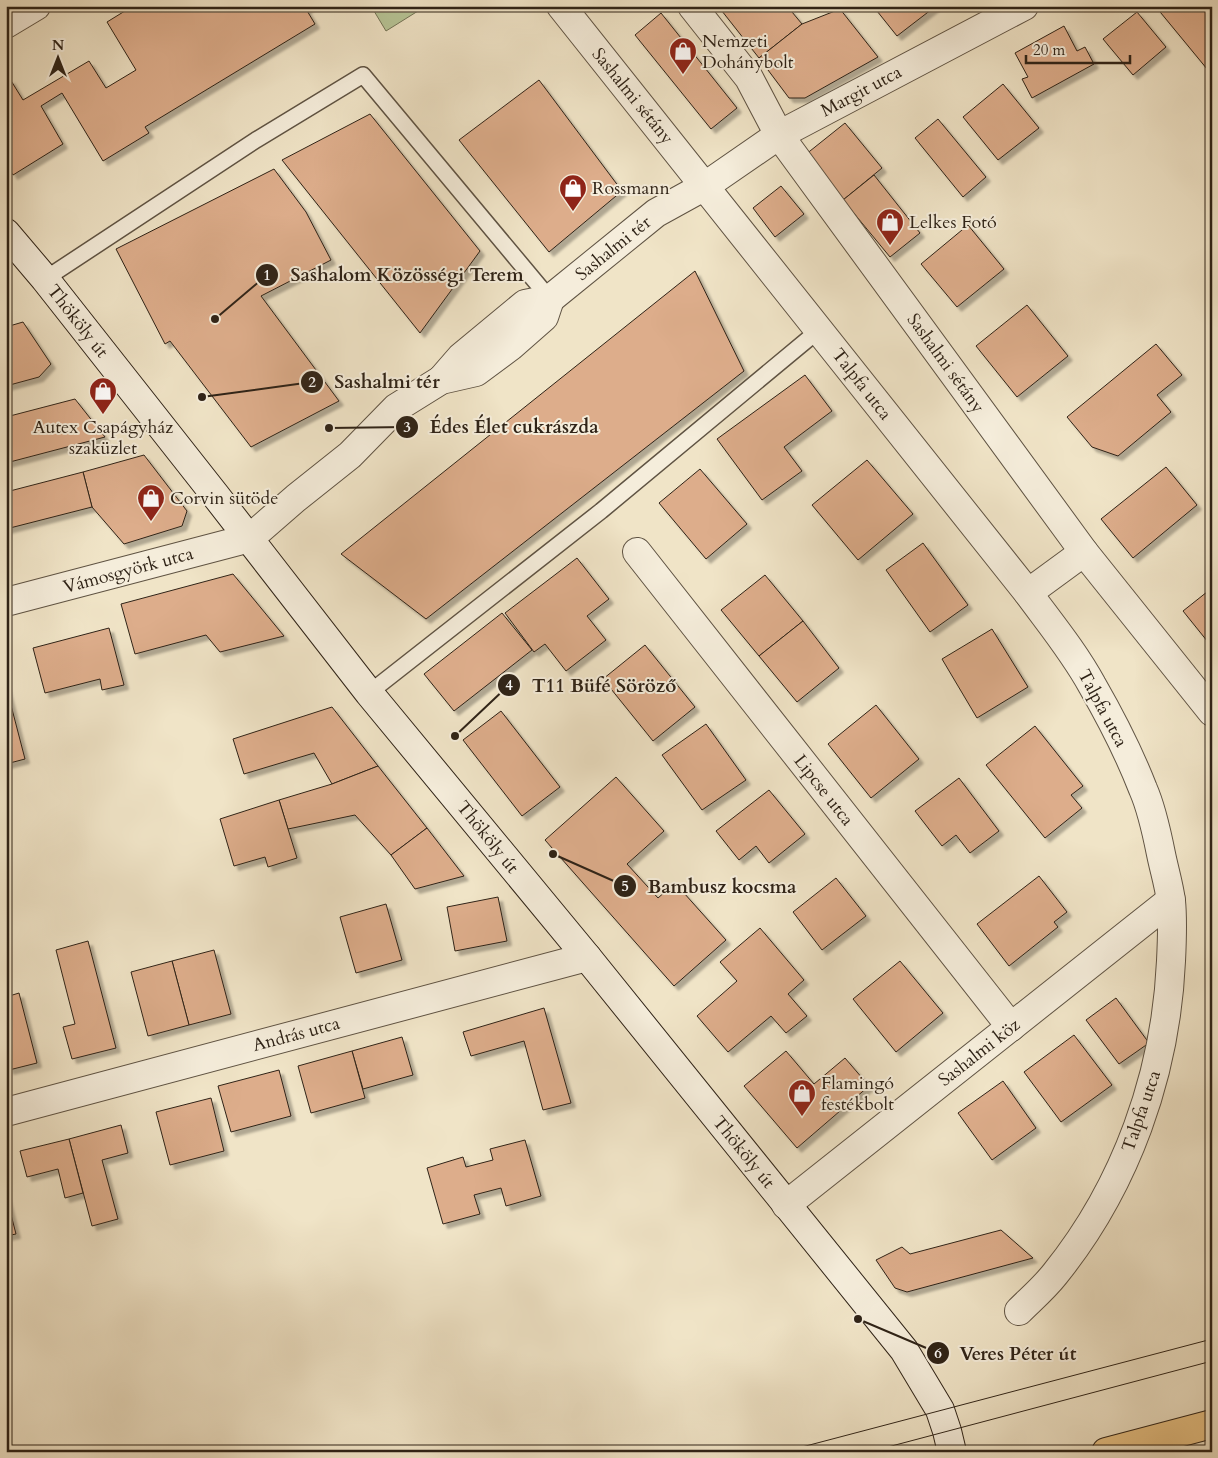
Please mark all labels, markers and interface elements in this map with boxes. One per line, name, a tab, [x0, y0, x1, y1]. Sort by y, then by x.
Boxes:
place label: Nemzeti Dohánybolt	[702, 29, 794, 75]
north arrow	[32, 32, 82, 82]
scale bar	[1026, 32, 1129, 64]
text: N	[52, 36, 64, 55]
shop icon: Nemzeti Dohánybolt	[668, 36, 698, 75]
text: 20 m	[1033, 40, 1065, 60]
street label: Sashalmi sétány	[586, 43, 680, 150]
street label: Margit utca	[816, 60, 906, 123]
shop icon: Rossmann	[558, 173, 588, 212]
place label: Rossmann	[592, 176, 670, 201]
shop icon: Lelkes Fotó	[875, 207, 905, 246]
street label: Sashalmi tér	[570, 210, 657, 287]
place label: Lelkes Fotó	[909, 210, 997, 235]
callout: Sashalom Közösségi Terem	[255, 258, 533, 292]
text: Sashalom Közösségi Terem	[290, 262, 524, 288]
text: 1	[263, 265, 271, 285]
street label: Thököly út	[41, 279, 114, 363]
street label: Sashalmi sétány	[901, 308, 991, 419]
street label: Talpfa utca	[826, 343, 898, 426]
callout: Sashalmi tér	[300, 365, 450, 399]
text: Sashalmi tér	[334, 369, 440, 395]
text: 2	[308, 372, 316, 392]
shop icon: Autex Csapágyház szaküzlet	[88, 376, 118, 415]
callout: Édes Élet cukrászda	[395, 410, 609, 444]
text: Édes Élet cukrászda	[429, 414, 599, 440]
place label: Autex Csapágyház szaküzlet	[33, 415, 173, 461]
text: 3	[403, 417, 411, 437]
shop icon: Corvin sütöde	[136, 483, 166, 522]
place label: Corvin sütöde	[170, 486, 278, 511]
street label: Vámosgyörk utca	[60, 541, 196, 600]
street label: Talpfa utca	[1072, 665, 1134, 752]
callout: T11 Büfé Söröző	[497, 668, 686, 702]
text: T11 Büfé Söröző	[532, 673, 676, 699]
text: 4	[505, 675, 513, 695]
street label: Lipcse utca	[788, 749, 860, 831]
street label: Thököly út	[451, 796, 525, 879]
callout: Bambusz kocsma	[613, 869, 807, 903]
text: Bambusz kocsma	[647, 874, 797, 900]
text: 5	[621, 876, 629, 896]
street label: András utca	[250, 1011, 343, 1058]
street label: Sashalmi köz	[933, 1013, 1025, 1092]
street label: Talpfa utca	[1116, 1067, 1167, 1155]
place label: Flamingó festékbolt	[821, 1071, 894, 1117]
shop icon: Flamingó festékbolt	[787, 1078, 817, 1117]
street label: Thököly út	[707, 1111, 781, 1194]
callout: Veres Péter út	[925, 1336, 1087, 1370]
text: Veres Péter út	[960, 1341, 1077, 1367]
text: 6	[934, 1343, 942, 1363]

